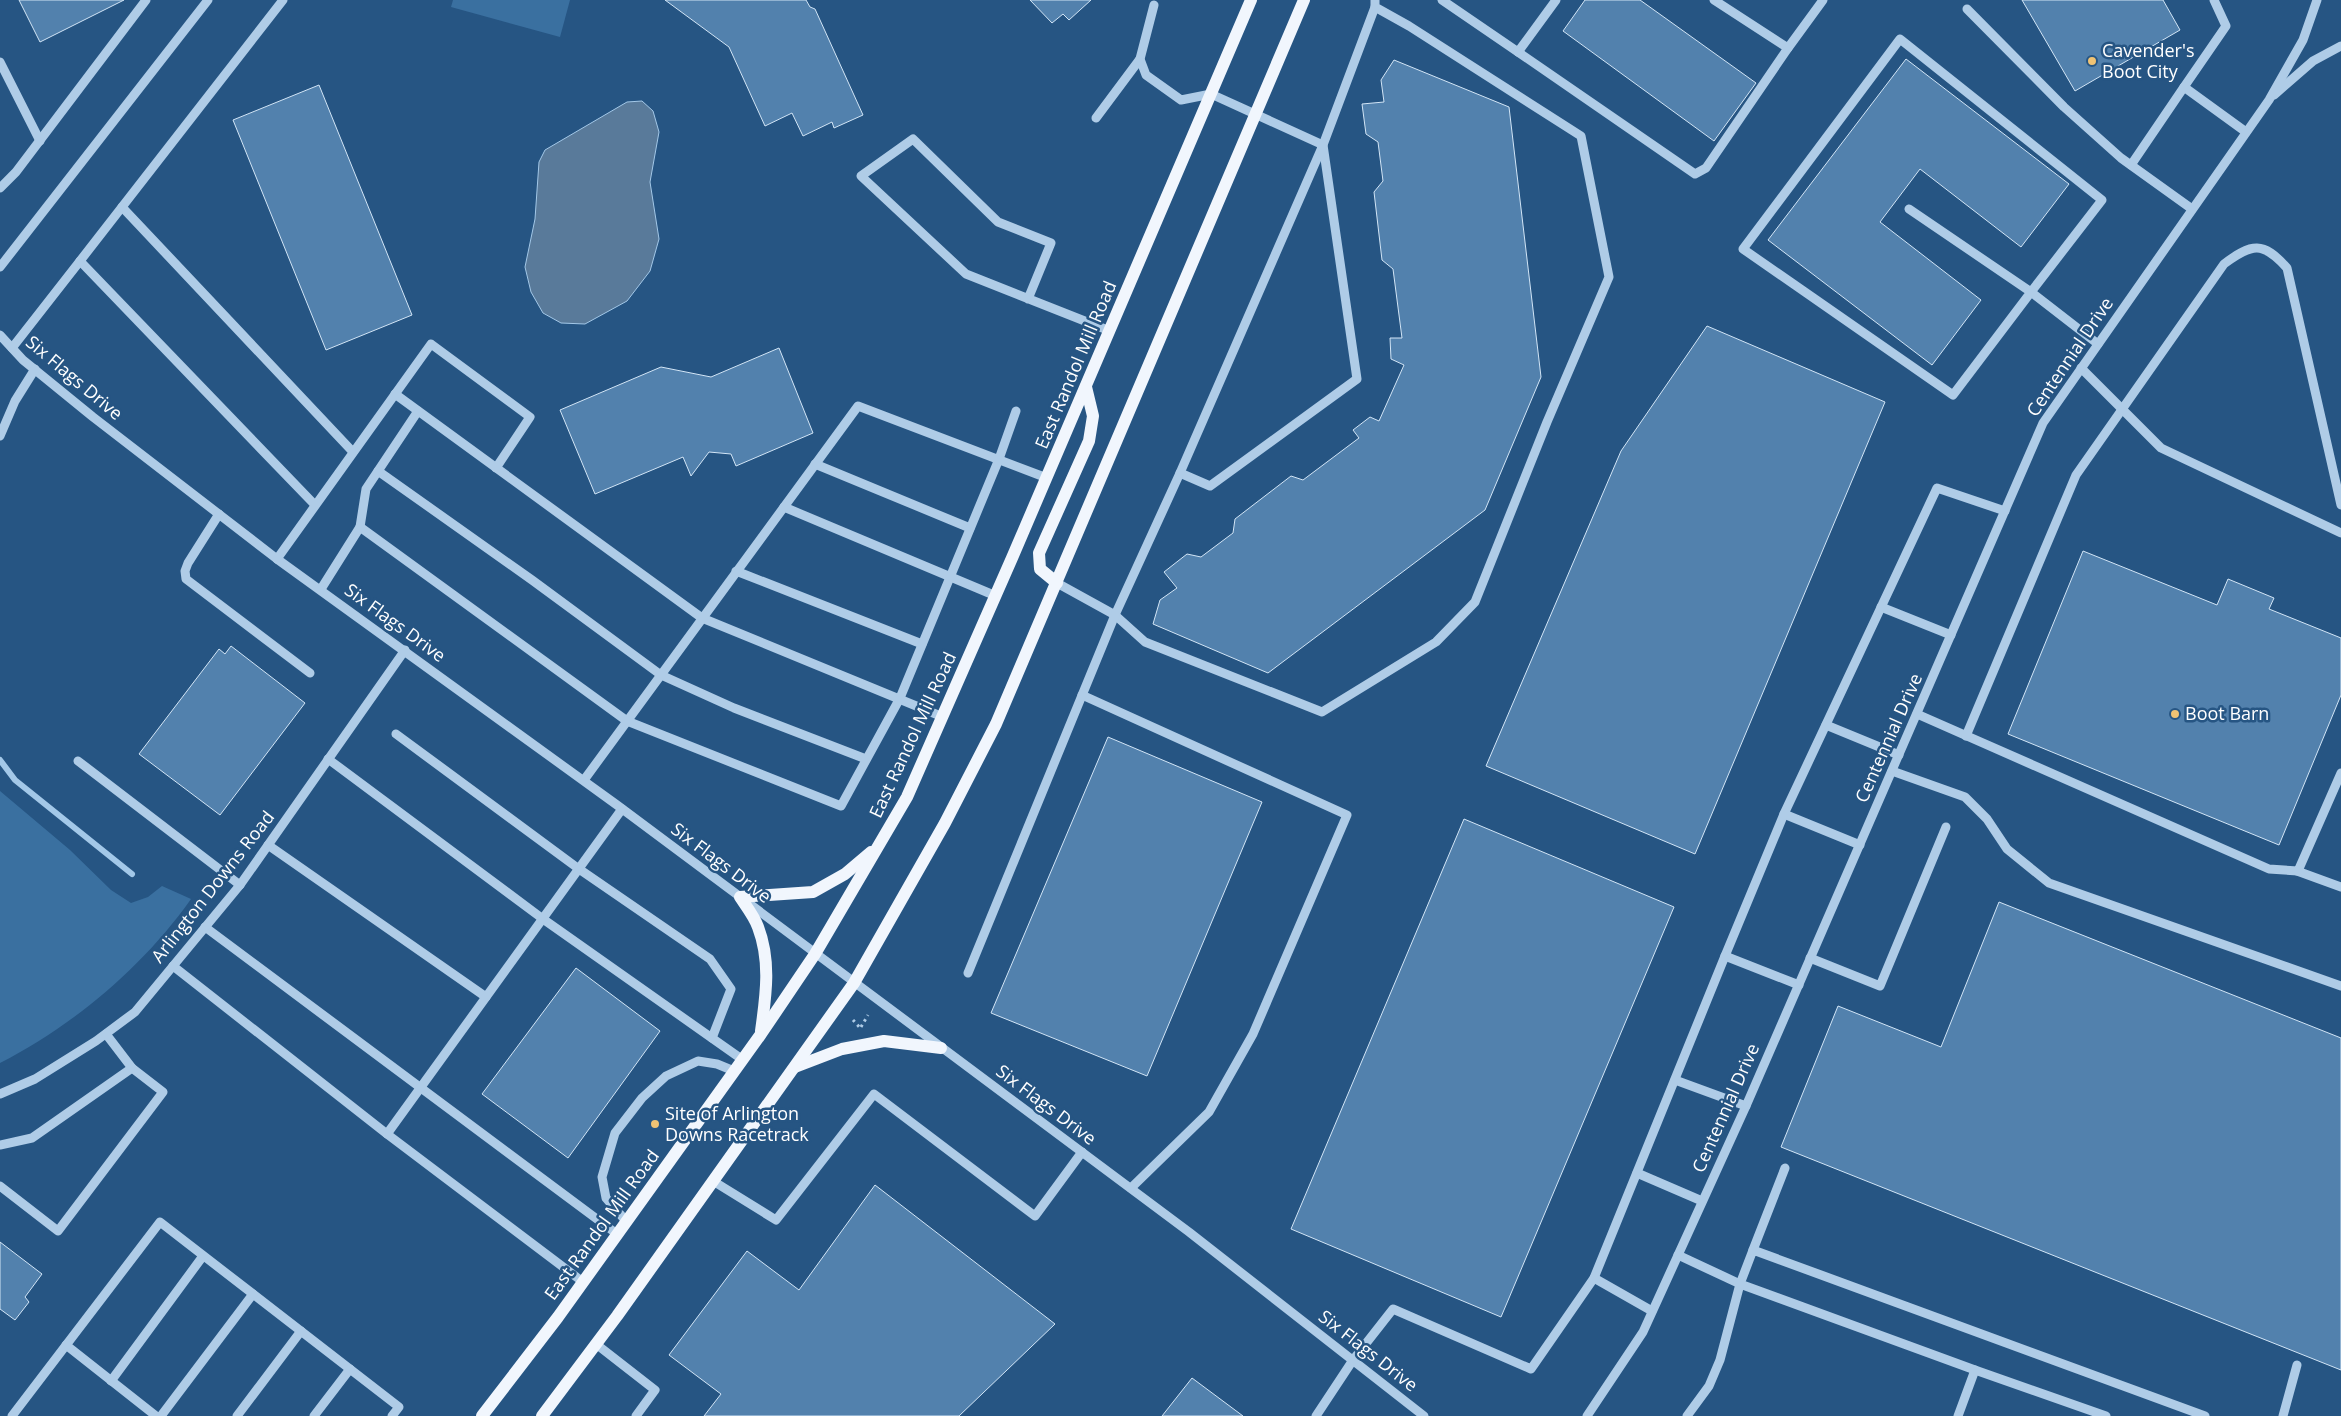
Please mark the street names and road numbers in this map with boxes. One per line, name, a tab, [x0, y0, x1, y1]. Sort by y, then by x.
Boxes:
street label: East Randol Mill Road	[1029, 277, 1121, 452]
street label: Centennial Drive	[2020, 292, 2118, 421]
street label: Six Flags Drive	[21, 330, 128, 425]
street label: Six Flags Drive	[340, 577, 451, 667]
street label: East Randol Mill Road	[863, 648, 961, 821]
street label: Centennial Drive	[1849, 669, 1927, 806]
street label: Arlington Downs Road	[145, 805, 279, 967]
street label: Six Flags Drive	[667, 817, 777, 908]
street label: Centennial Drive	[1686, 1039, 1764, 1176]
street label: Six Flags Drive	[992, 1059, 1102, 1150]
street label: East Randol Mill Road	[538, 1144, 664, 1304]
street label: Six Flags Drive	[1314, 1304, 1423, 1396]

